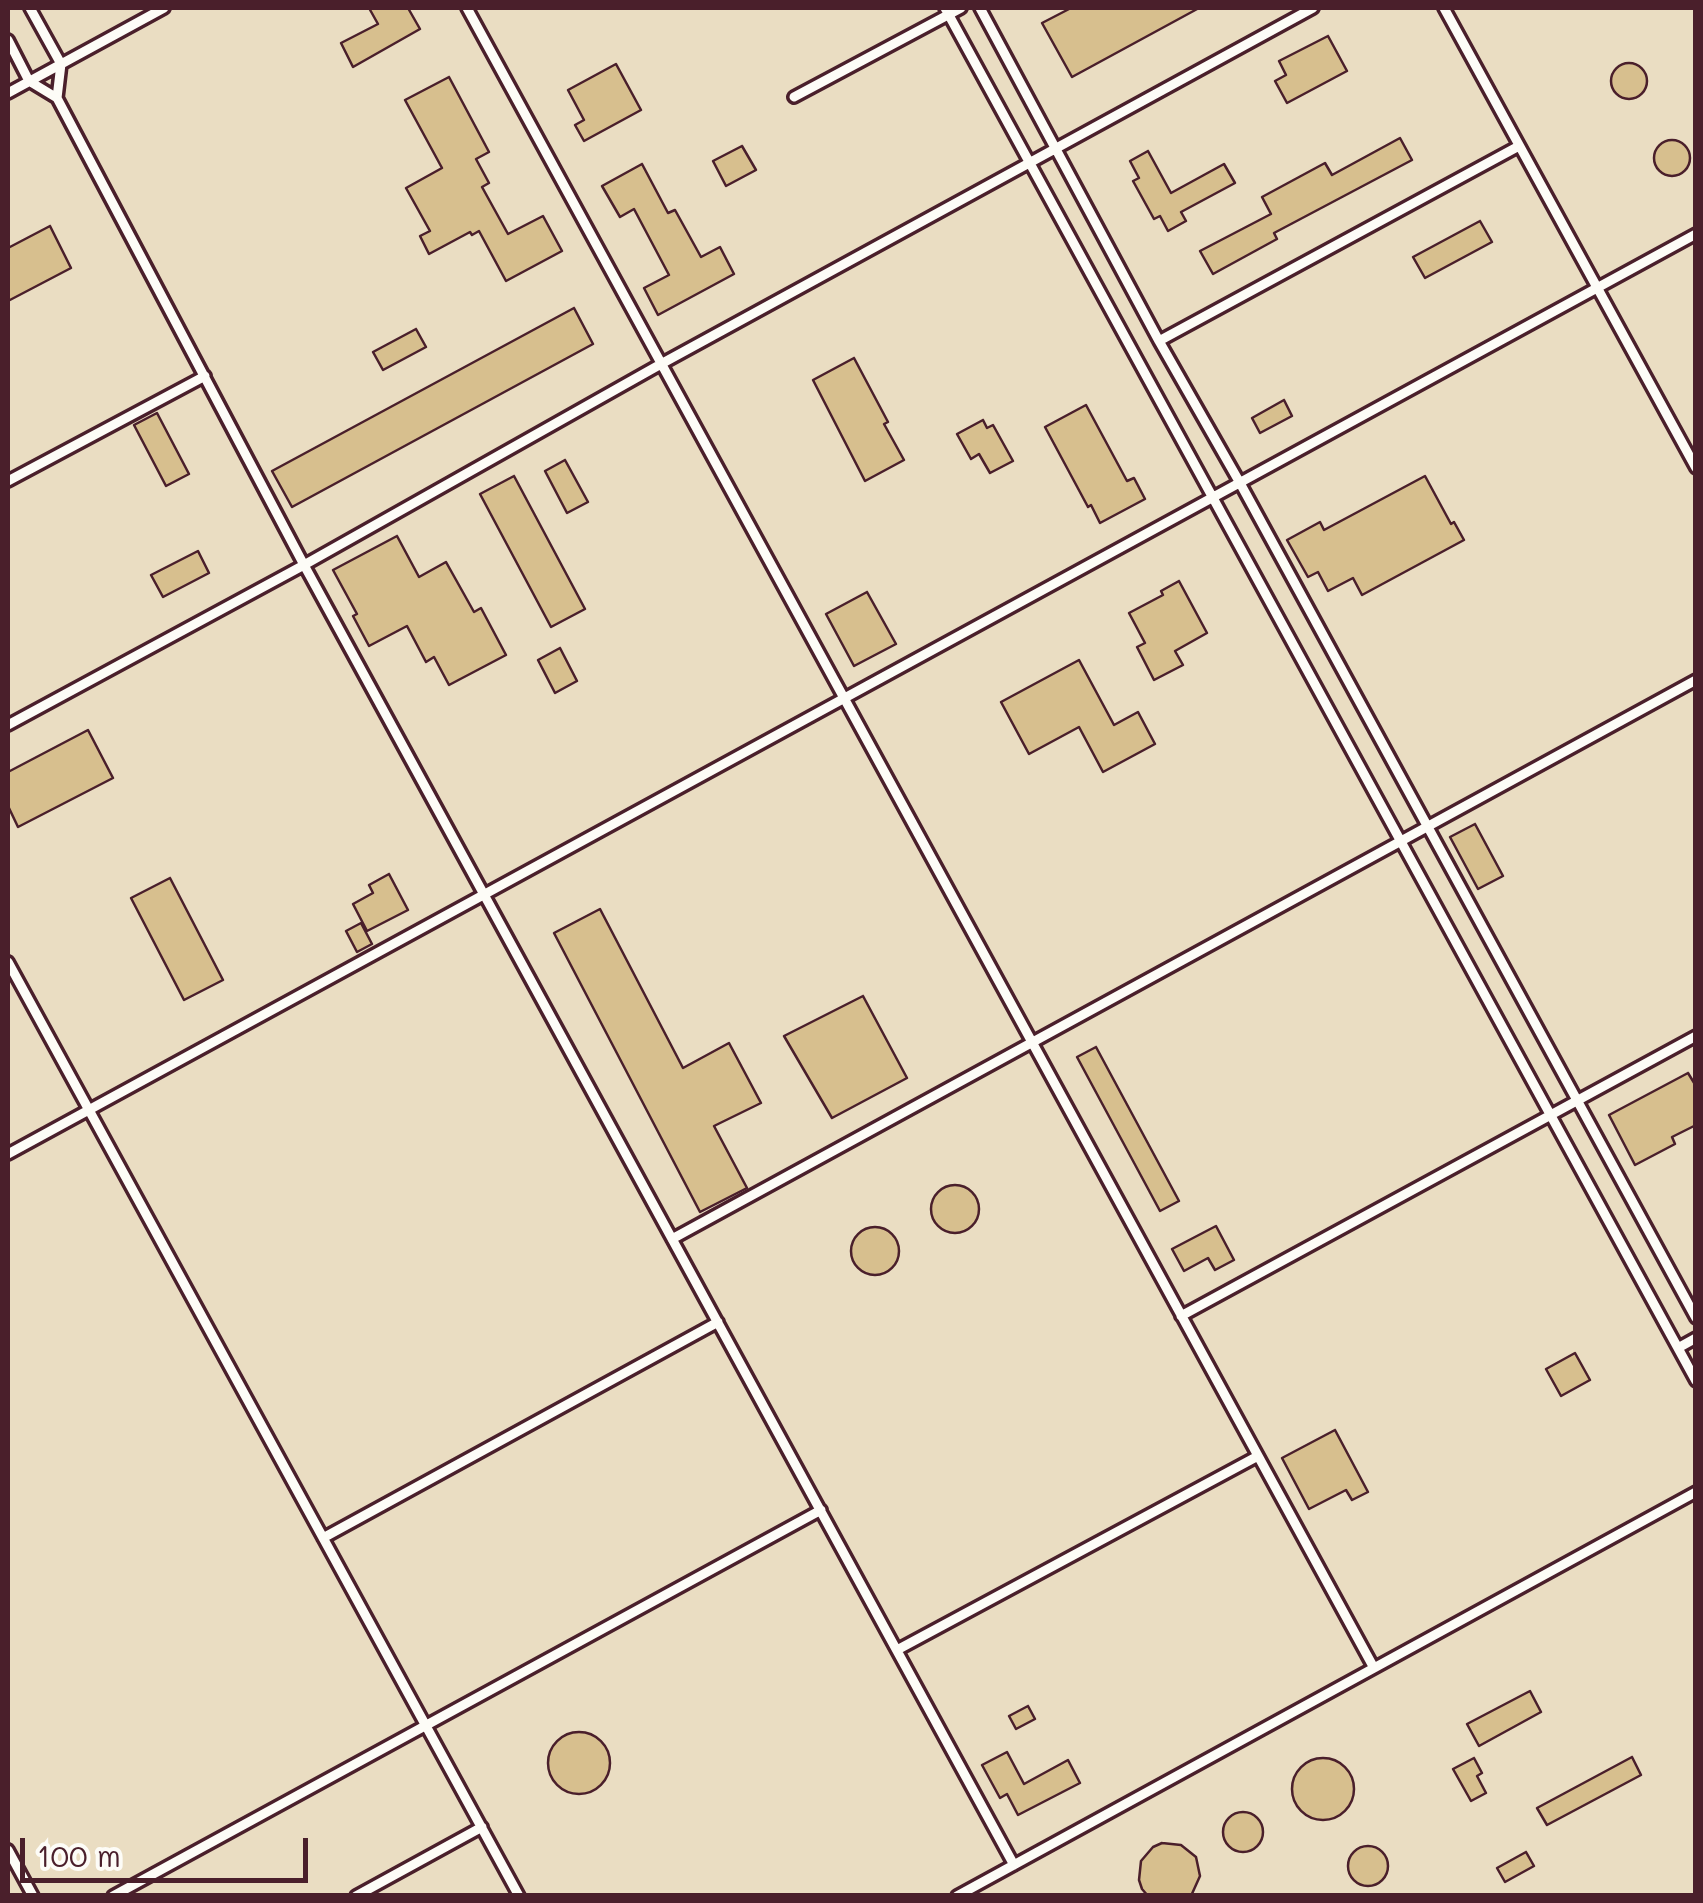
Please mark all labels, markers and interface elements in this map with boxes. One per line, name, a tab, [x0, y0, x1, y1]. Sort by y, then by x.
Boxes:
scale bar	[25, 1818, 312, 1880]
text: 100 m	[37, 1835, 121, 1875]

